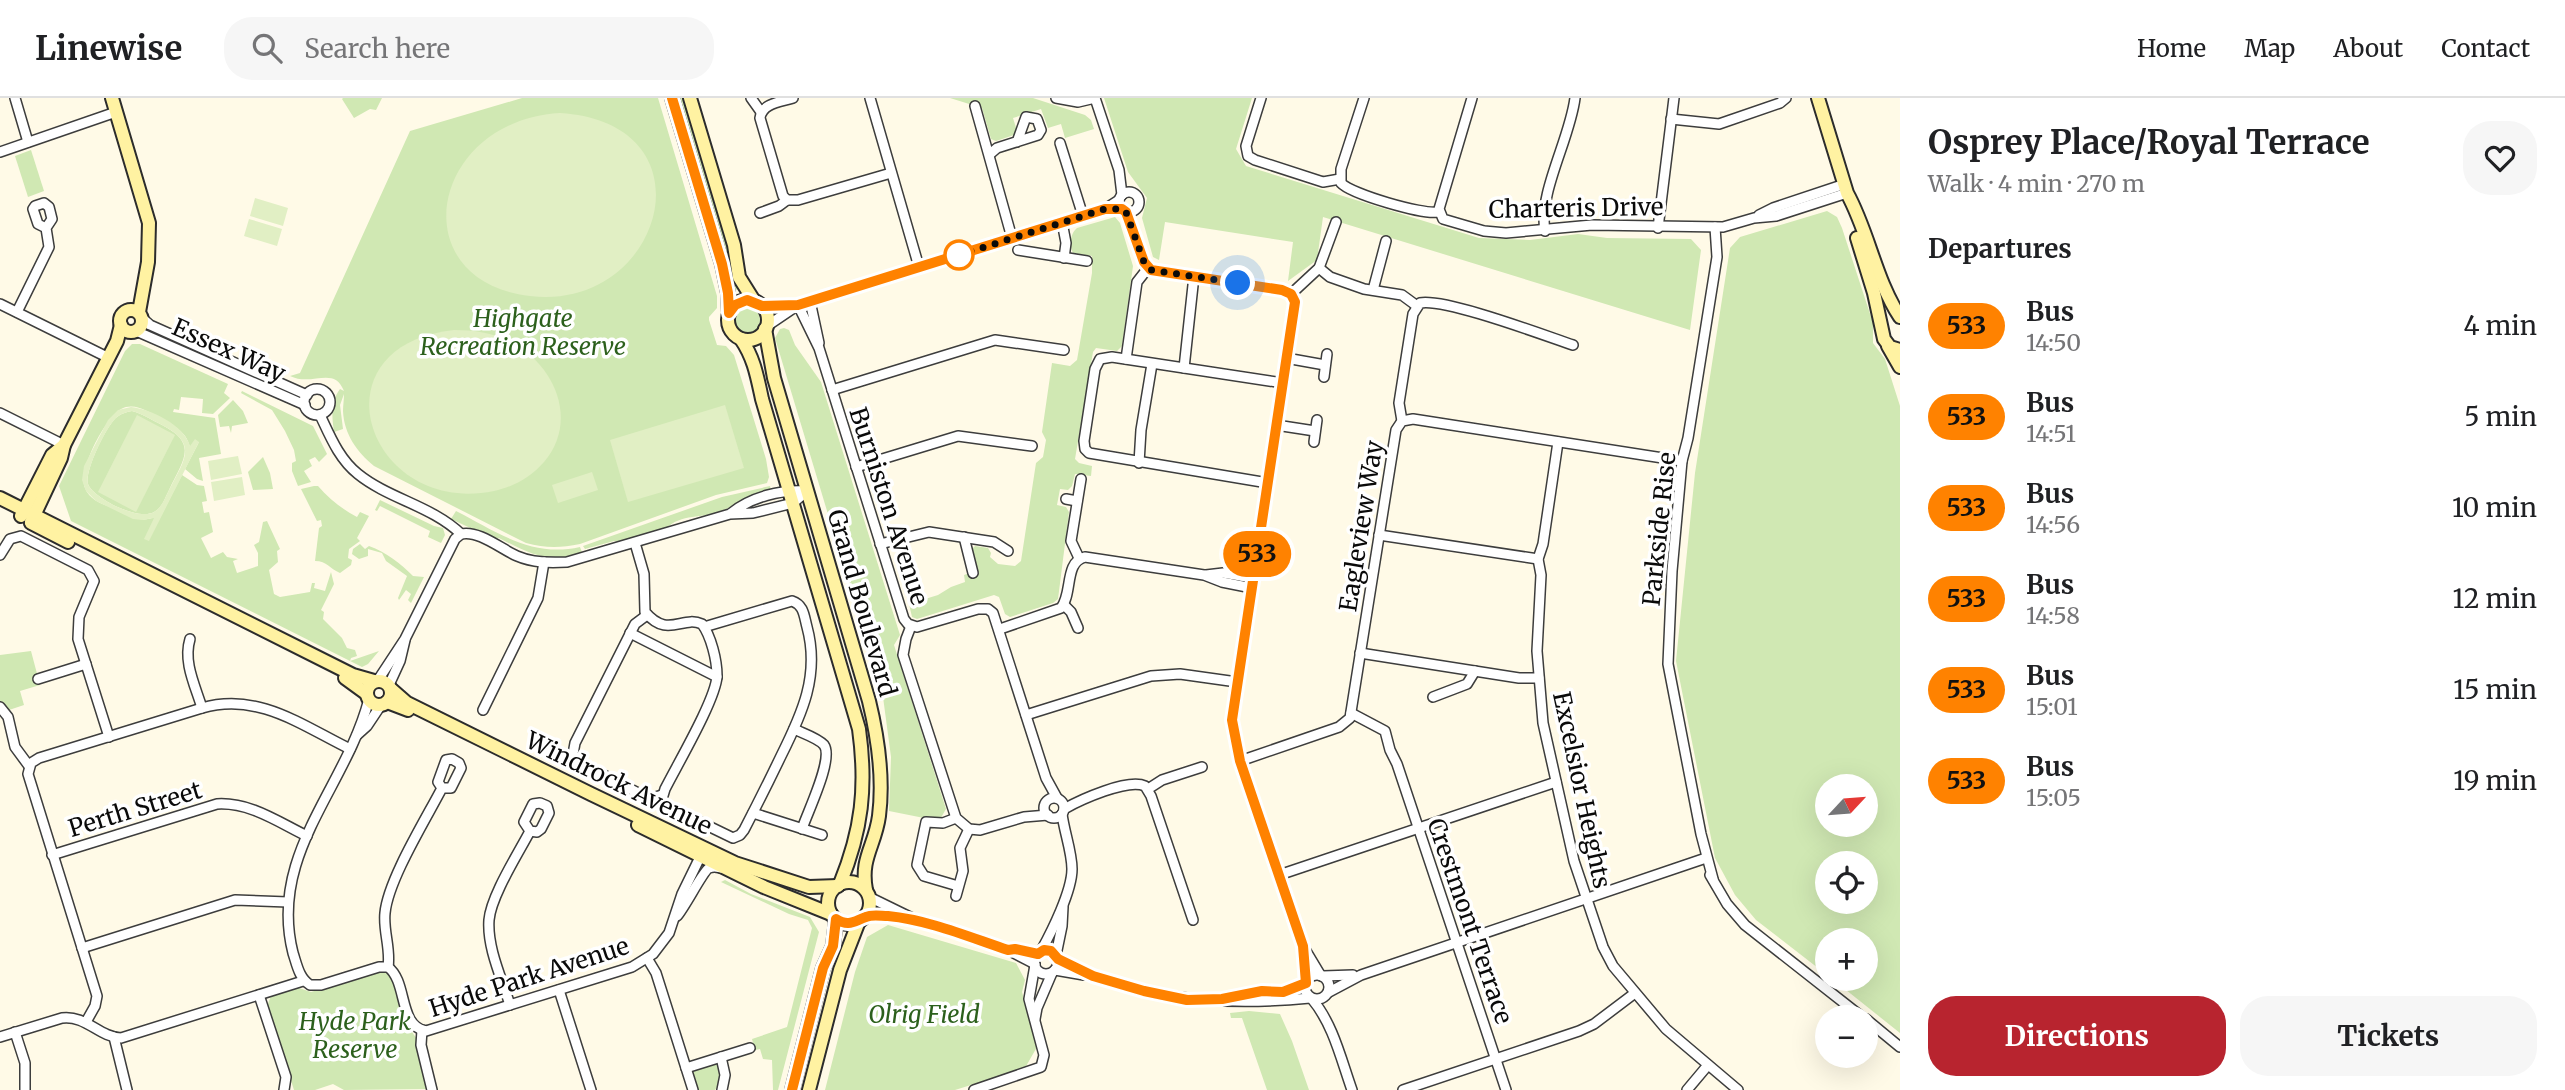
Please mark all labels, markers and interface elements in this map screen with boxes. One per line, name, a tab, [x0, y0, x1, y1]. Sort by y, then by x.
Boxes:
search box	[224, 17, 714, 80]
text: Linewise	[35, 28, 182, 69]
icon: search	[248, 29, 286, 67]
text: Search here	[304, 32, 450, 65]
text: Home	[2137, 33, 2206, 64]
text: Map	[2244, 33, 2295, 64]
text: About	[2333, 33, 2403, 64]
text: Contact	[2441, 33, 2530, 64]
button: heart	[2463, 121, 2537, 195]
text: Osprey Place/Royal Terrace	[1928, 122, 2370, 163]
text: Walk · 4 min · 270 m	[1928, 169, 2145, 198]
street label: Charteris Drive	[1488, 191, 1664, 225]
text: Departures	[1928, 232, 2072, 265]
unlabelled marker	[944, 240, 974, 270]
your location	[1220, 265, 1255, 300]
text: Bus	[2026, 295, 2074, 328]
park label: Highgate Recreation Reserve	[420, 303, 626, 362]
text: 4 min	[2463, 309, 2537, 342]
text: 533	[1947, 310, 1986, 341]
street label: Essex Way	[167, 311, 291, 389]
text: 14:50	[2026, 328, 2081, 357]
text: Bus	[2026, 386, 2074, 419]
text: 5 min	[2464, 400, 2537, 433]
text: 533	[1947, 401, 1986, 432]
street label: Burniston Avenue	[842, 403, 936, 609]
text: 14:51	[2026, 419, 2076, 448]
street label: Eagleview Way	[1332, 438, 1390, 614]
street label: Parkside Rise	[1636, 451, 1682, 607]
text: Bus	[2026, 477, 2074, 510]
text: 10 min	[2452, 491, 2537, 524]
text: 533	[1947, 492, 1986, 523]
street label: Grand Boulevard	[820, 506, 904, 700]
text: 14:56	[2026, 510, 2080, 539]
line badge: 533	[1217, 531, 1297, 577]
text: 533	[1237, 538, 1277, 569]
text: Bus	[2026, 568, 2074, 601]
text: 12 min	[2453, 582, 2537, 615]
text: 533	[1947, 583, 1986, 614]
text: 14:58	[2026, 601, 2080, 630]
text: Bus	[2026, 659, 2074, 692]
text: 15 min	[2453, 673, 2537, 706]
text: 533	[1947, 674, 1986, 705]
street label: Excelsior Heights	[1546, 689, 1618, 891]
text: 15:01	[2026, 692, 2078, 721]
street label: Windrock Avenue	[520, 724, 717, 842]
text: Bus	[2026, 750, 2074, 783]
text: 19 min	[2453, 764, 2537, 797]
text: 533	[1947, 765, 1986, 796]
street label: Perth Street	[65, 774, 206, 844]
north arrow	[1815, 774, 1878, 836]
map controls	[1815, 774, 1878, 1068]
text: 15:05	[2026, 783, 2081, 812]
street label: Crestmont Terrace	[1420, 814, 1520, 1028]
button: locate	[1815, 851, 1878, 914]
button: +	[1815, 928, 1878, 991]
street label: Hyde Park Avenue	[425, 930, 633, 1024]
button: Directions	[1928, 996, 2226, 1076]
button: Tickets	[2240, 996, 2537, 1076]
park label: Olrig Field	[868, 999, 980, 1030]
button: −	[1815, 1005, 1878, 1068]
park label: Hyde Park Reserve	[298, 1006, 411, 1065]

